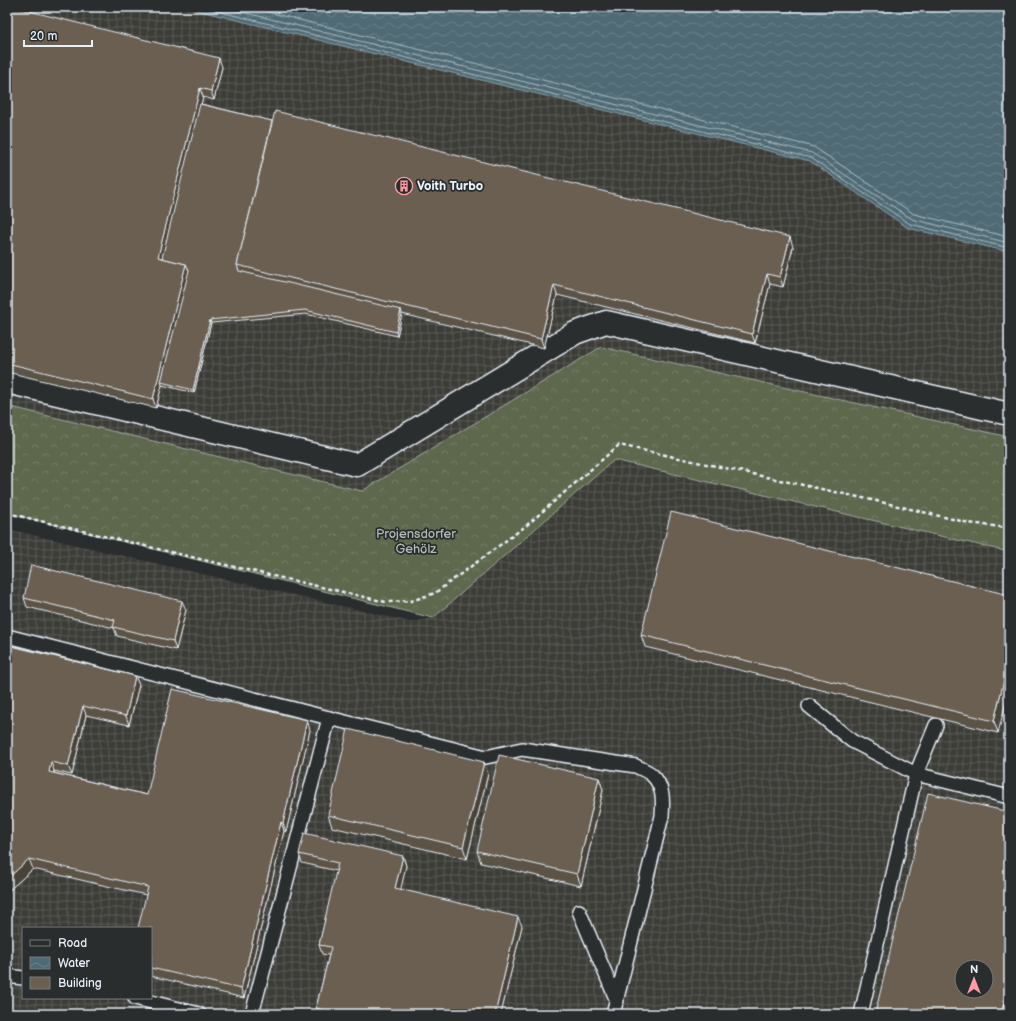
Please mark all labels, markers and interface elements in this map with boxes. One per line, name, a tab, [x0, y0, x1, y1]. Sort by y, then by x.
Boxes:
scale bar	[24, 22, 92, 48]
text: 20 m	[30, 29, 57, 44]
building icon: Voith Turbo	[394, 176, 414, 196]
place label: Voith Turbo	[417, 178, 483, 194]
park label: Projensdorfer Gehölz	[376, 526, 456, 557]
legend	[22, 927, 152, 999]
text: Road	[58, 936, 87, 951]
text: Water	[58, 956, 90, 971]
north arrow	[954, 959, 994, 999]
text: N	[970, 963, 978, 976]
text: Building	[58, 976, 102, 991]

